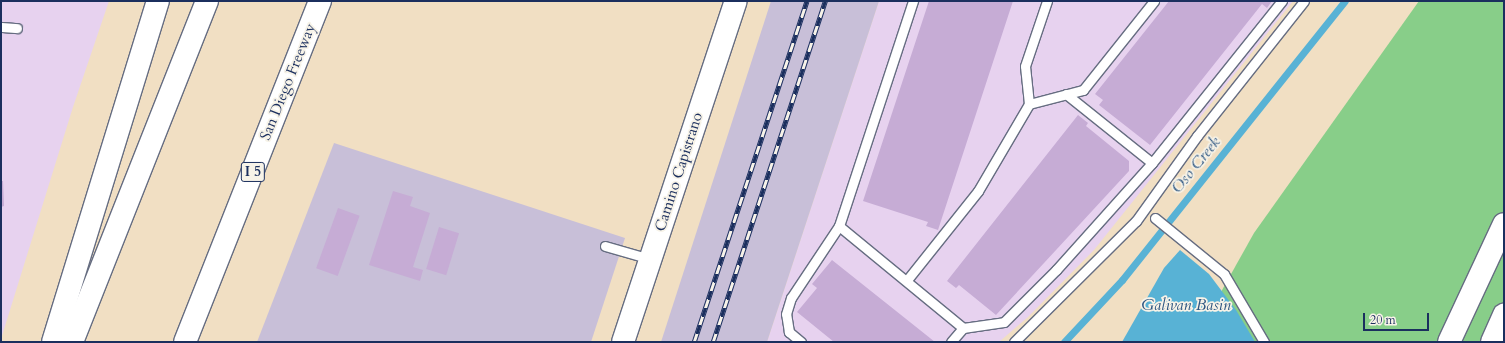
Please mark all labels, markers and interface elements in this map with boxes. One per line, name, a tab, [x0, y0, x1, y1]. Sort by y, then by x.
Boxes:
street label: San Diego Freeway	[256, 21, 320, 143]
street label: Camino Capistrano	[651, 110, 707, 234]
water label: Oso Creek	[1167, 133, 1225, 197]
road number: I 5	[240, 160, 266, 184]
water label: Galivan Basin	[1141, 295, 1231, 315]
scale bar	[1365, 305, 1431, 331]
text: 20 m	[1370, 312, 1396, 328]

